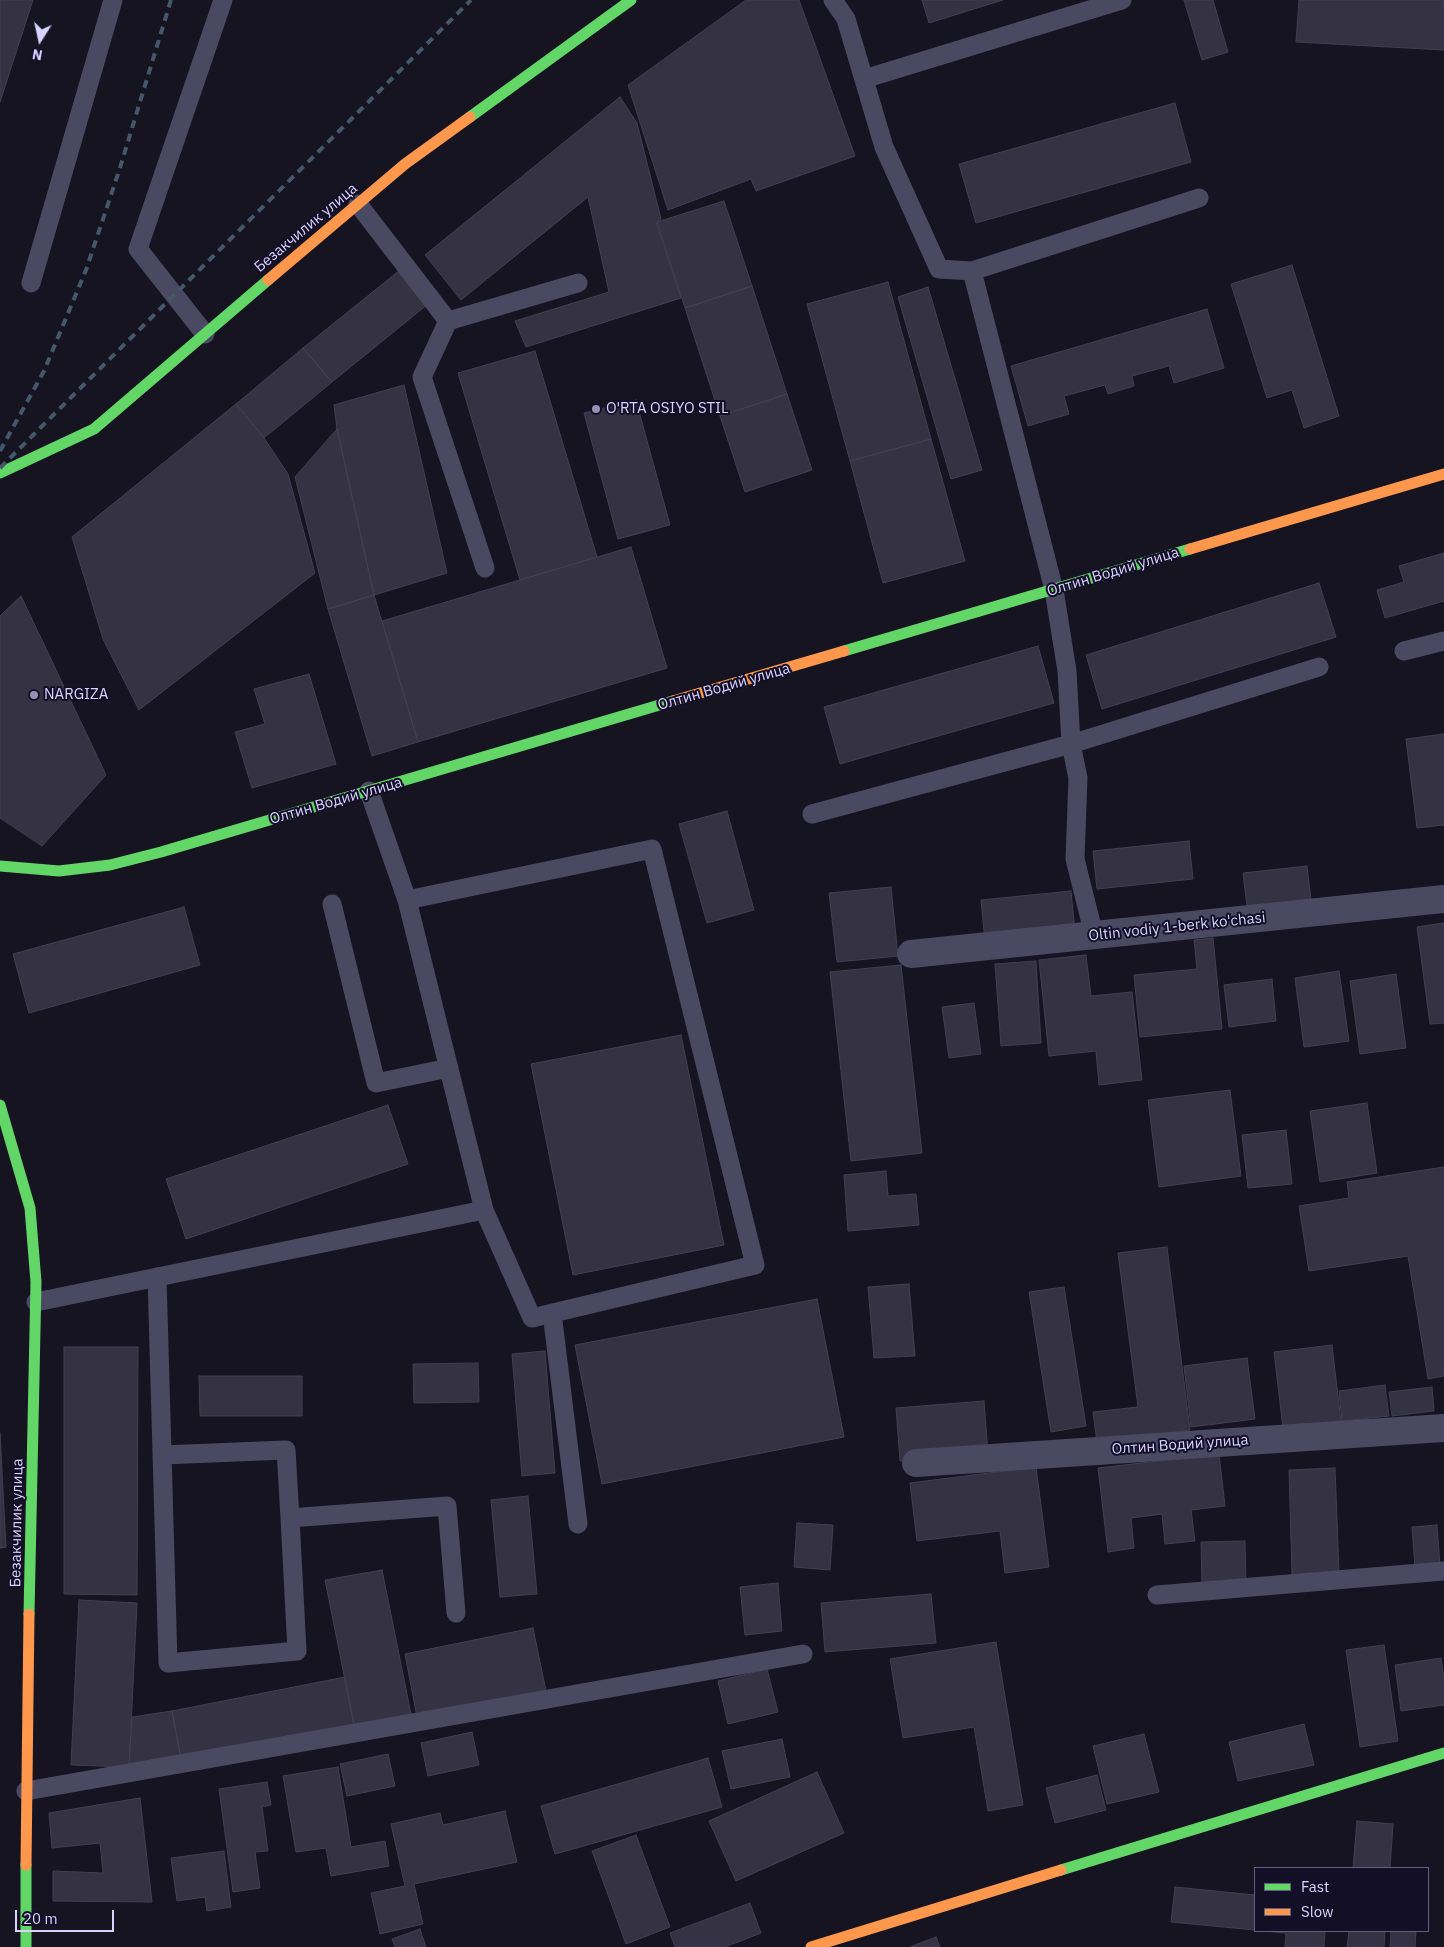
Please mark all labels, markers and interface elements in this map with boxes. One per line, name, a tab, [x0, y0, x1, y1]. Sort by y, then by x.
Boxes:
north arrow	[15, 15, 65, 65]
text: N	[31, 45, 44, 65]
street label: Безакчилик улица	[251, 180, 361, 276]
place label: O'RTA OSIYO STIL	[606, 400, 729, 418]
marker: O'RTA OSIYO STIL	[590, 403, 602, 415]
street label: Олтин Водий улица	[1045, 543, 1181, 601]
street label: Олтин Водий улица	[656, 659, 792, 715]
place label: NARGIZA	[44, 686, 108, 704]
marker: NARGIZA	[28, 689, 40, 701]
street label: Олтин Водий улица	[268, 773, 404, 829]
street label: Oltin vodiy 1-berk ko'chasi	[1088, 909, 1266, 945]
street label: Олтин Водий улица	[1111, 1431, 1249, 1459]
street label: Безакчилик улица	[7, 1458, 27, 1588]
legend	[1254, 1867, 1429, 1932]
text: Fast	[1301, 1877, 1329, 1896]
scale bar	[18, 1900, 116, 1932]
text: Slow	[1301, 1902, 1334, 1921]
text: 20 m	[23, 1909, 58, 1928]

